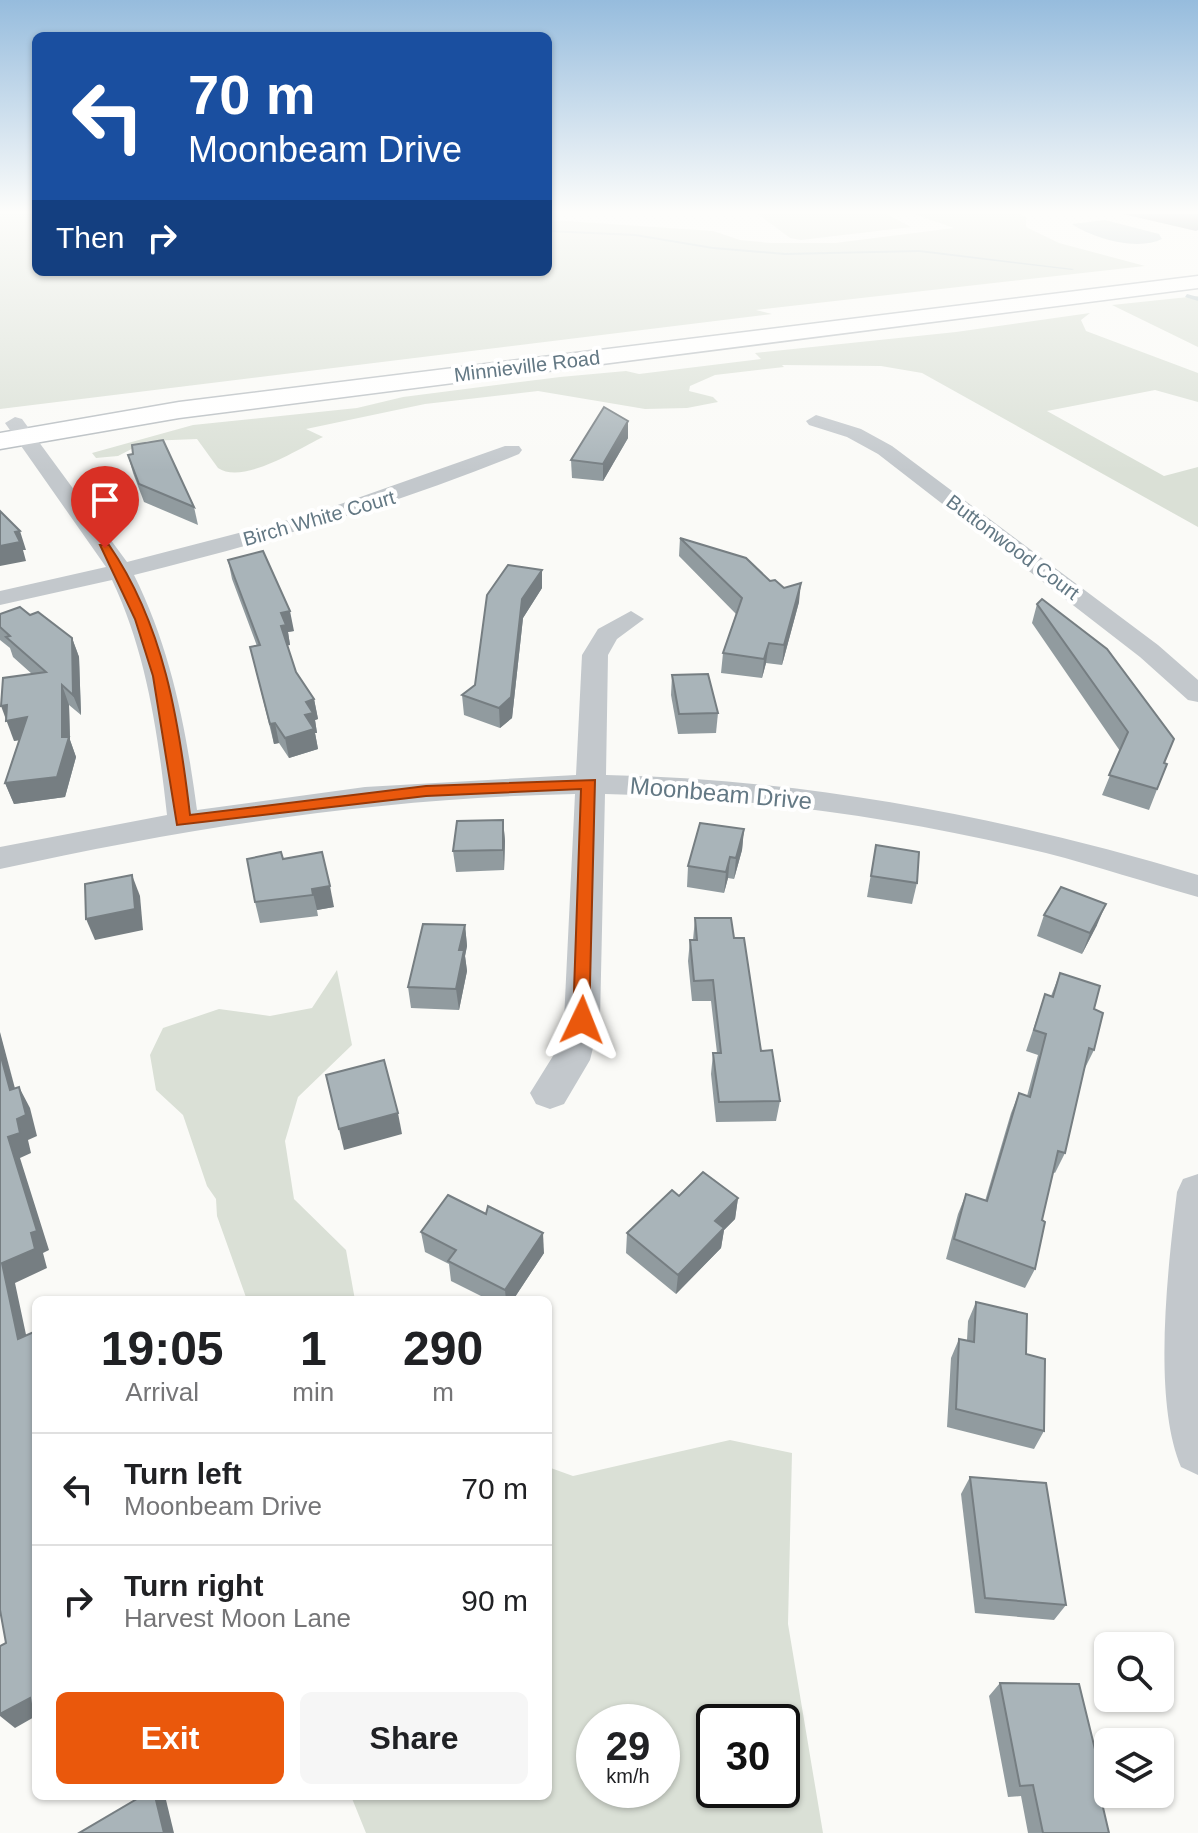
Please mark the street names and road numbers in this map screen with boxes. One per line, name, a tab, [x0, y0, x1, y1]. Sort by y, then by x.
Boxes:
street label: Minnieville Road	[453, 346, 601, 386]
street label: Birch White Court	[241, 486, 398, 550]
street label: Buttonwood Court	[942, 490, 1084, 604]
street label: Moonbeam Drive	[629, 772, 813, 814]

